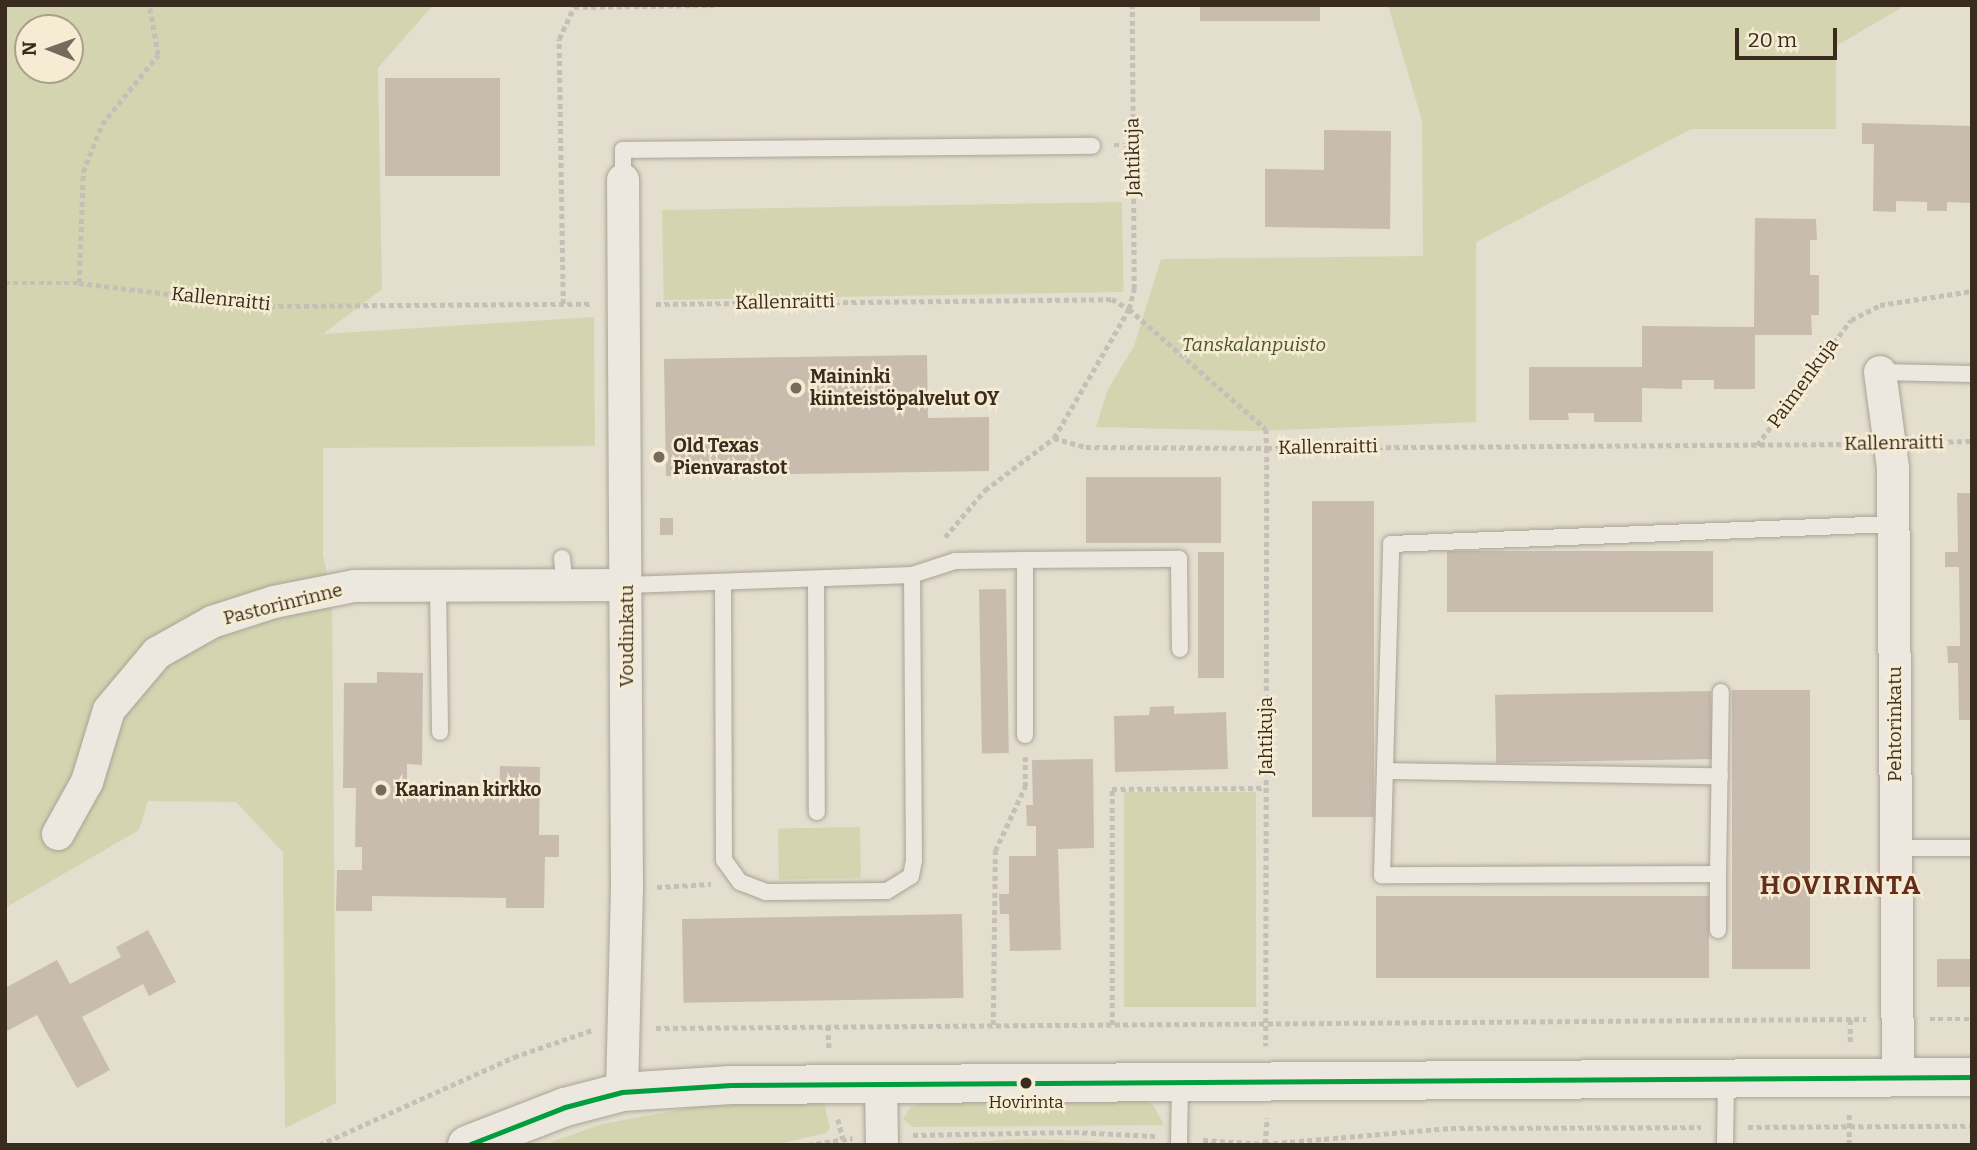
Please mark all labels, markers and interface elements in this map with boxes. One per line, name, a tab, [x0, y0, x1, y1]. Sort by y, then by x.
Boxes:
north arrow	[14, 14, 84, 84]
scale bar	[1739, 14, 1840, 58]
text: 20 m	[1748, 27, 1797, 53]
text: N	[18, 41, 41, 56]
street label: Jahtikuja	[1121, 118, 1145, 196]
street label: Kallenraitti	[170, 282, 272, 316]
street label: Kallenraitti	[735, 290, 835, 314]
park label: Tanskalanpuisto	[1182, 334, 1326, 356]
street label: Paimenkuja	[1763, 334, 1843, 432]
place label: Maininki kiinteistöpalvelut OY	[810, 366, 999, 410]
marker: Maininki kiinteistöpalvelut OY	[788, 380, 804, 396]
street label: Kallenraitti	[1844, 431, 1944, 455]
place label: Old Texas Pienvarastot	[673, 435, 787, 479]
street label: Kallenraitti	[1278, 435, 1378, 459]
marker: Old Texas Pienvarastot	[651, 449, 667, 465]
street label: Pastorinrinne	[221, 578, 345, 630]
street label: Voudinkatu	[616, 585, 638, 687]
street label: Pehtorinkatu	[1884, 666, 1906, 782]
street label: Jahtikuja	[1255, 697, 1277, 775]
place label: Kaarinan kirkko	[395, 779, 541, 801]
marker: Kaarinan kirkko	[373, 782, 389, 798]
district label: HOVIRINTA	[1761, 870, 1921, 902]
marker: Hovirinta	[1019, 1076, 1033, 1090]
place label: Hovirinta	[988, 1093, 1064, 1113]

